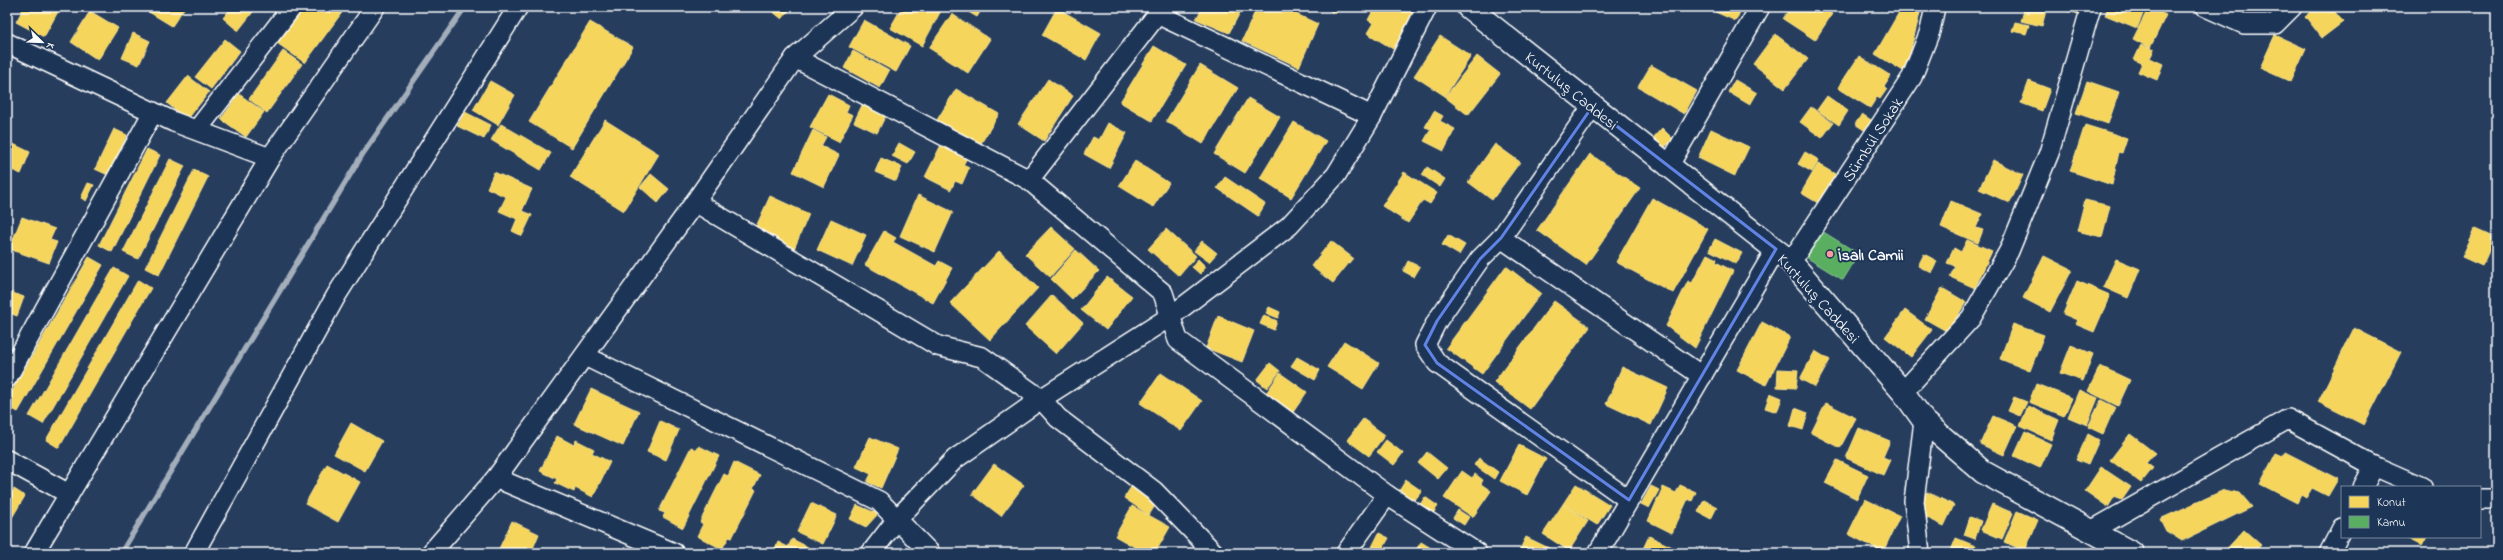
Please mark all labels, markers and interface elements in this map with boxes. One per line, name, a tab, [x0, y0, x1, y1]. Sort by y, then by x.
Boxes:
north arrow	[22, 22, 62, 62]
text: K	[42, 40, 59, 52]
street label: Kurtuluş Caddesi	[1519, 46, 1623, 137]
street label: Sümbül Sokak	[1837, 92, 1911, 187]
place label: İsalı Camii	[1838, 244, 1904, 268]
street label: Kurtuluş Caddesi	[1771, 249, 1865, 350]
marker: İsalı Camii	[1825, 249, 1835, 259]
legend	[2341, 486, 2481, 538]
text: Konut	[2377, 494, 2406, 512]
text: Kamu	[2377, 514, 2406, 532]

